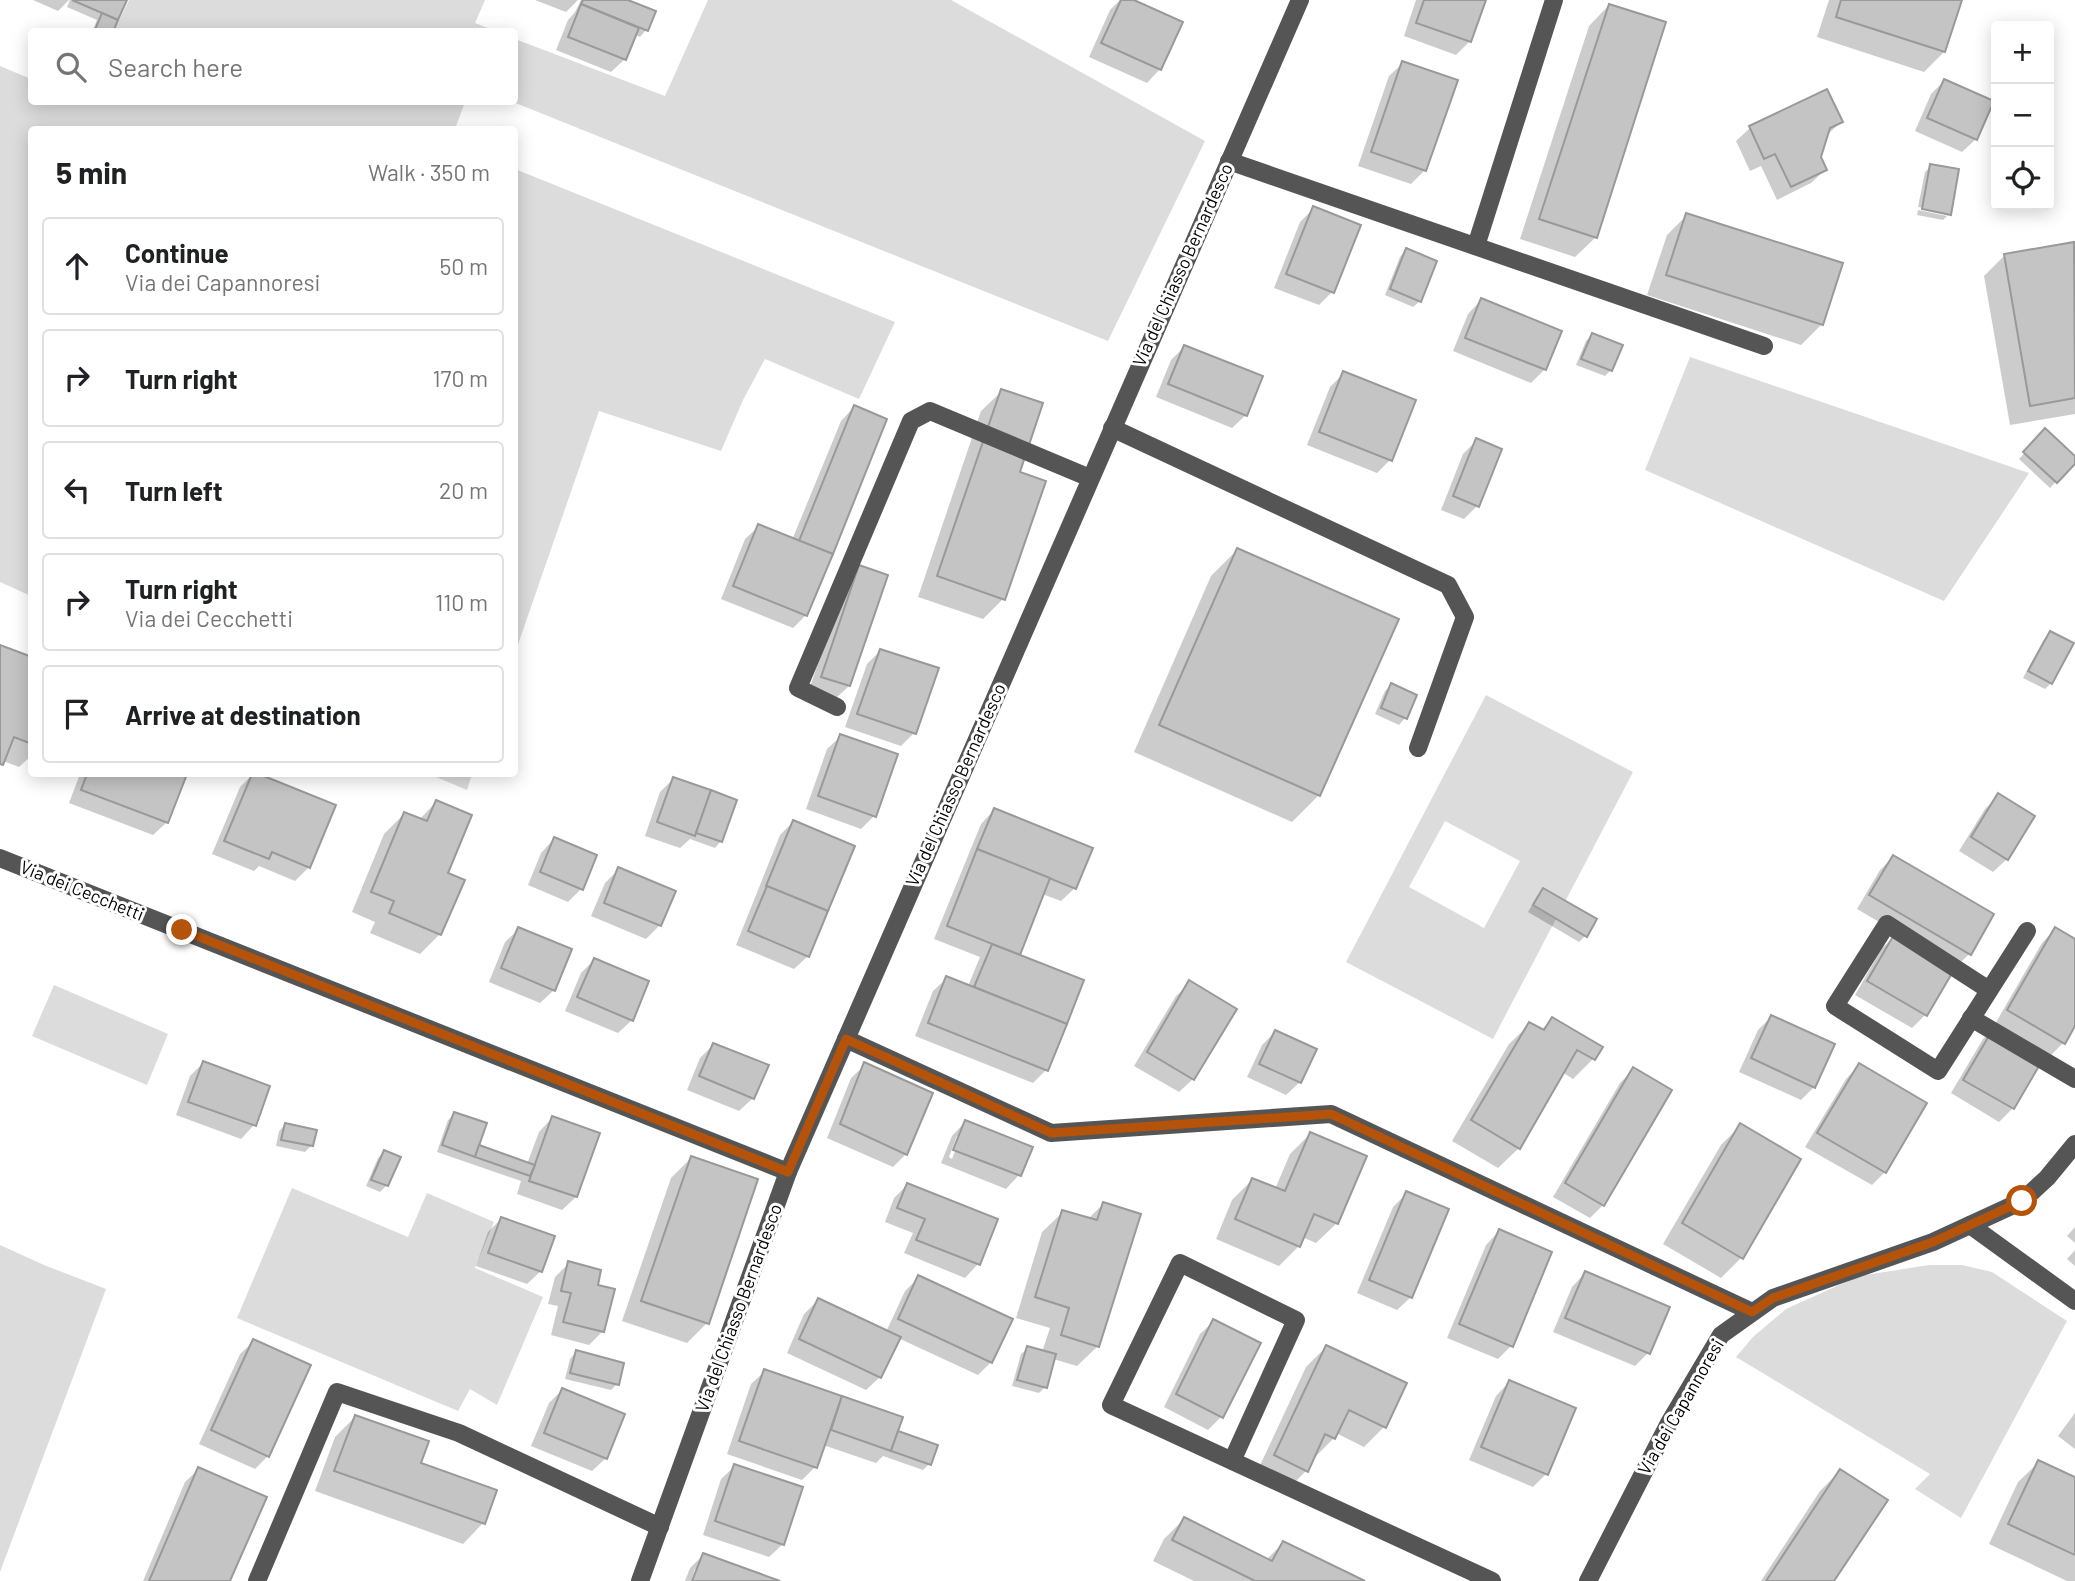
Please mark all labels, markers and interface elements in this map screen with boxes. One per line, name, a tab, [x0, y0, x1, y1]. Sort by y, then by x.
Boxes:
map controls	[1991, 21, 2054, 210]
button: +	[1991, 21, 2054, 84]
search box	[28, 28, 518, 105]
icon: search	[52, 48, 90, 86]
text: Search here	[108, 51, 243, 82]
button: −	[1991, 84, 2054, 147]
button: locate	[1991, 147, 2054, 210]
text: 5 min	[56, 154, 127, 190]
text: Walk · 350 m	[368, 158, 490, 186]
street label: Via del Chiasso Bernardesco	[1127, 160, 1237, 369]
text: Continue	[125, 237, 229, 268]
icon: ahead	[58, 247, 96, 285]
text: 50 m	[440, 252, 488, 280]
text: Via dei Capannoresi	[125, 268, 320, 296]
icon: right	[58, 359, 96, 397]
text: Turn right	[125, 363, 238, 394]
text: 170 m	[432, 364, 488, 392]
icon: left	[58, 471, 96, 509]
text: Turn left	[125, 475, 223, 506]
text: 20 m	[439, 476, 488, 504]
text: Turn right	[125, 573, 238, 604]
icon: right	[58, 583, 96, 621]
text: 110 m	[435, 588, 488, 616]
text: Via dei Cecchetti	[125, 604, 293, 632]
street label: Via del Chiasso Bernardesco	[900, 680, 1010, 889]
icon: arrive	[58, 695, 96, 733]
text: Arrive at destination	[125, 699, 361, 730]
street label: Via dei Cecchetti	[17, 855, 147, 925]
route end	[166, 914, 197, 945]
route start	[2006, 1185, 2037, 1216]
street label: Via del Chiasso Bernardesco	[690, 1201, 786, 1415]
street label: Via dei Capannoresi	[1632, 1335, 1728, 1478]

